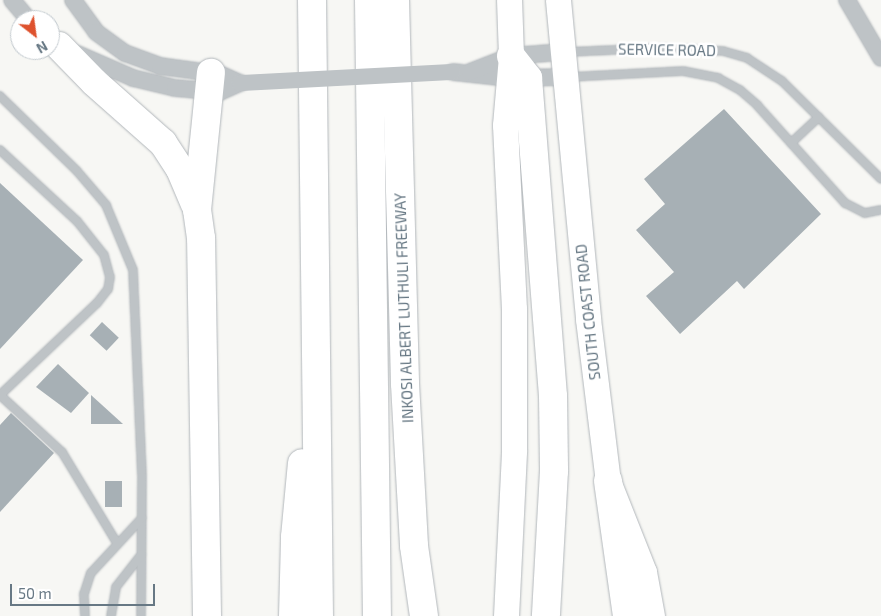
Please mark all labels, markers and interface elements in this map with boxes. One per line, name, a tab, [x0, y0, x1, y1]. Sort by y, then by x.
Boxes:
north arrow	[10, 10, 60, 60]
text: N	[34, 38, 51, 57]
street label: SERVICE ROAD	[618, 40, 716, 60]
street label: INKOSI ALBERT LUTHULI FREEWAY	[391, 192, 417, 424]
street label: SOUTH COAST ROAD	[572, 243, 604, 381]
scale bar	[12, 574, 158, 606]
text: 50 m	[18, 584, 52, 602]

